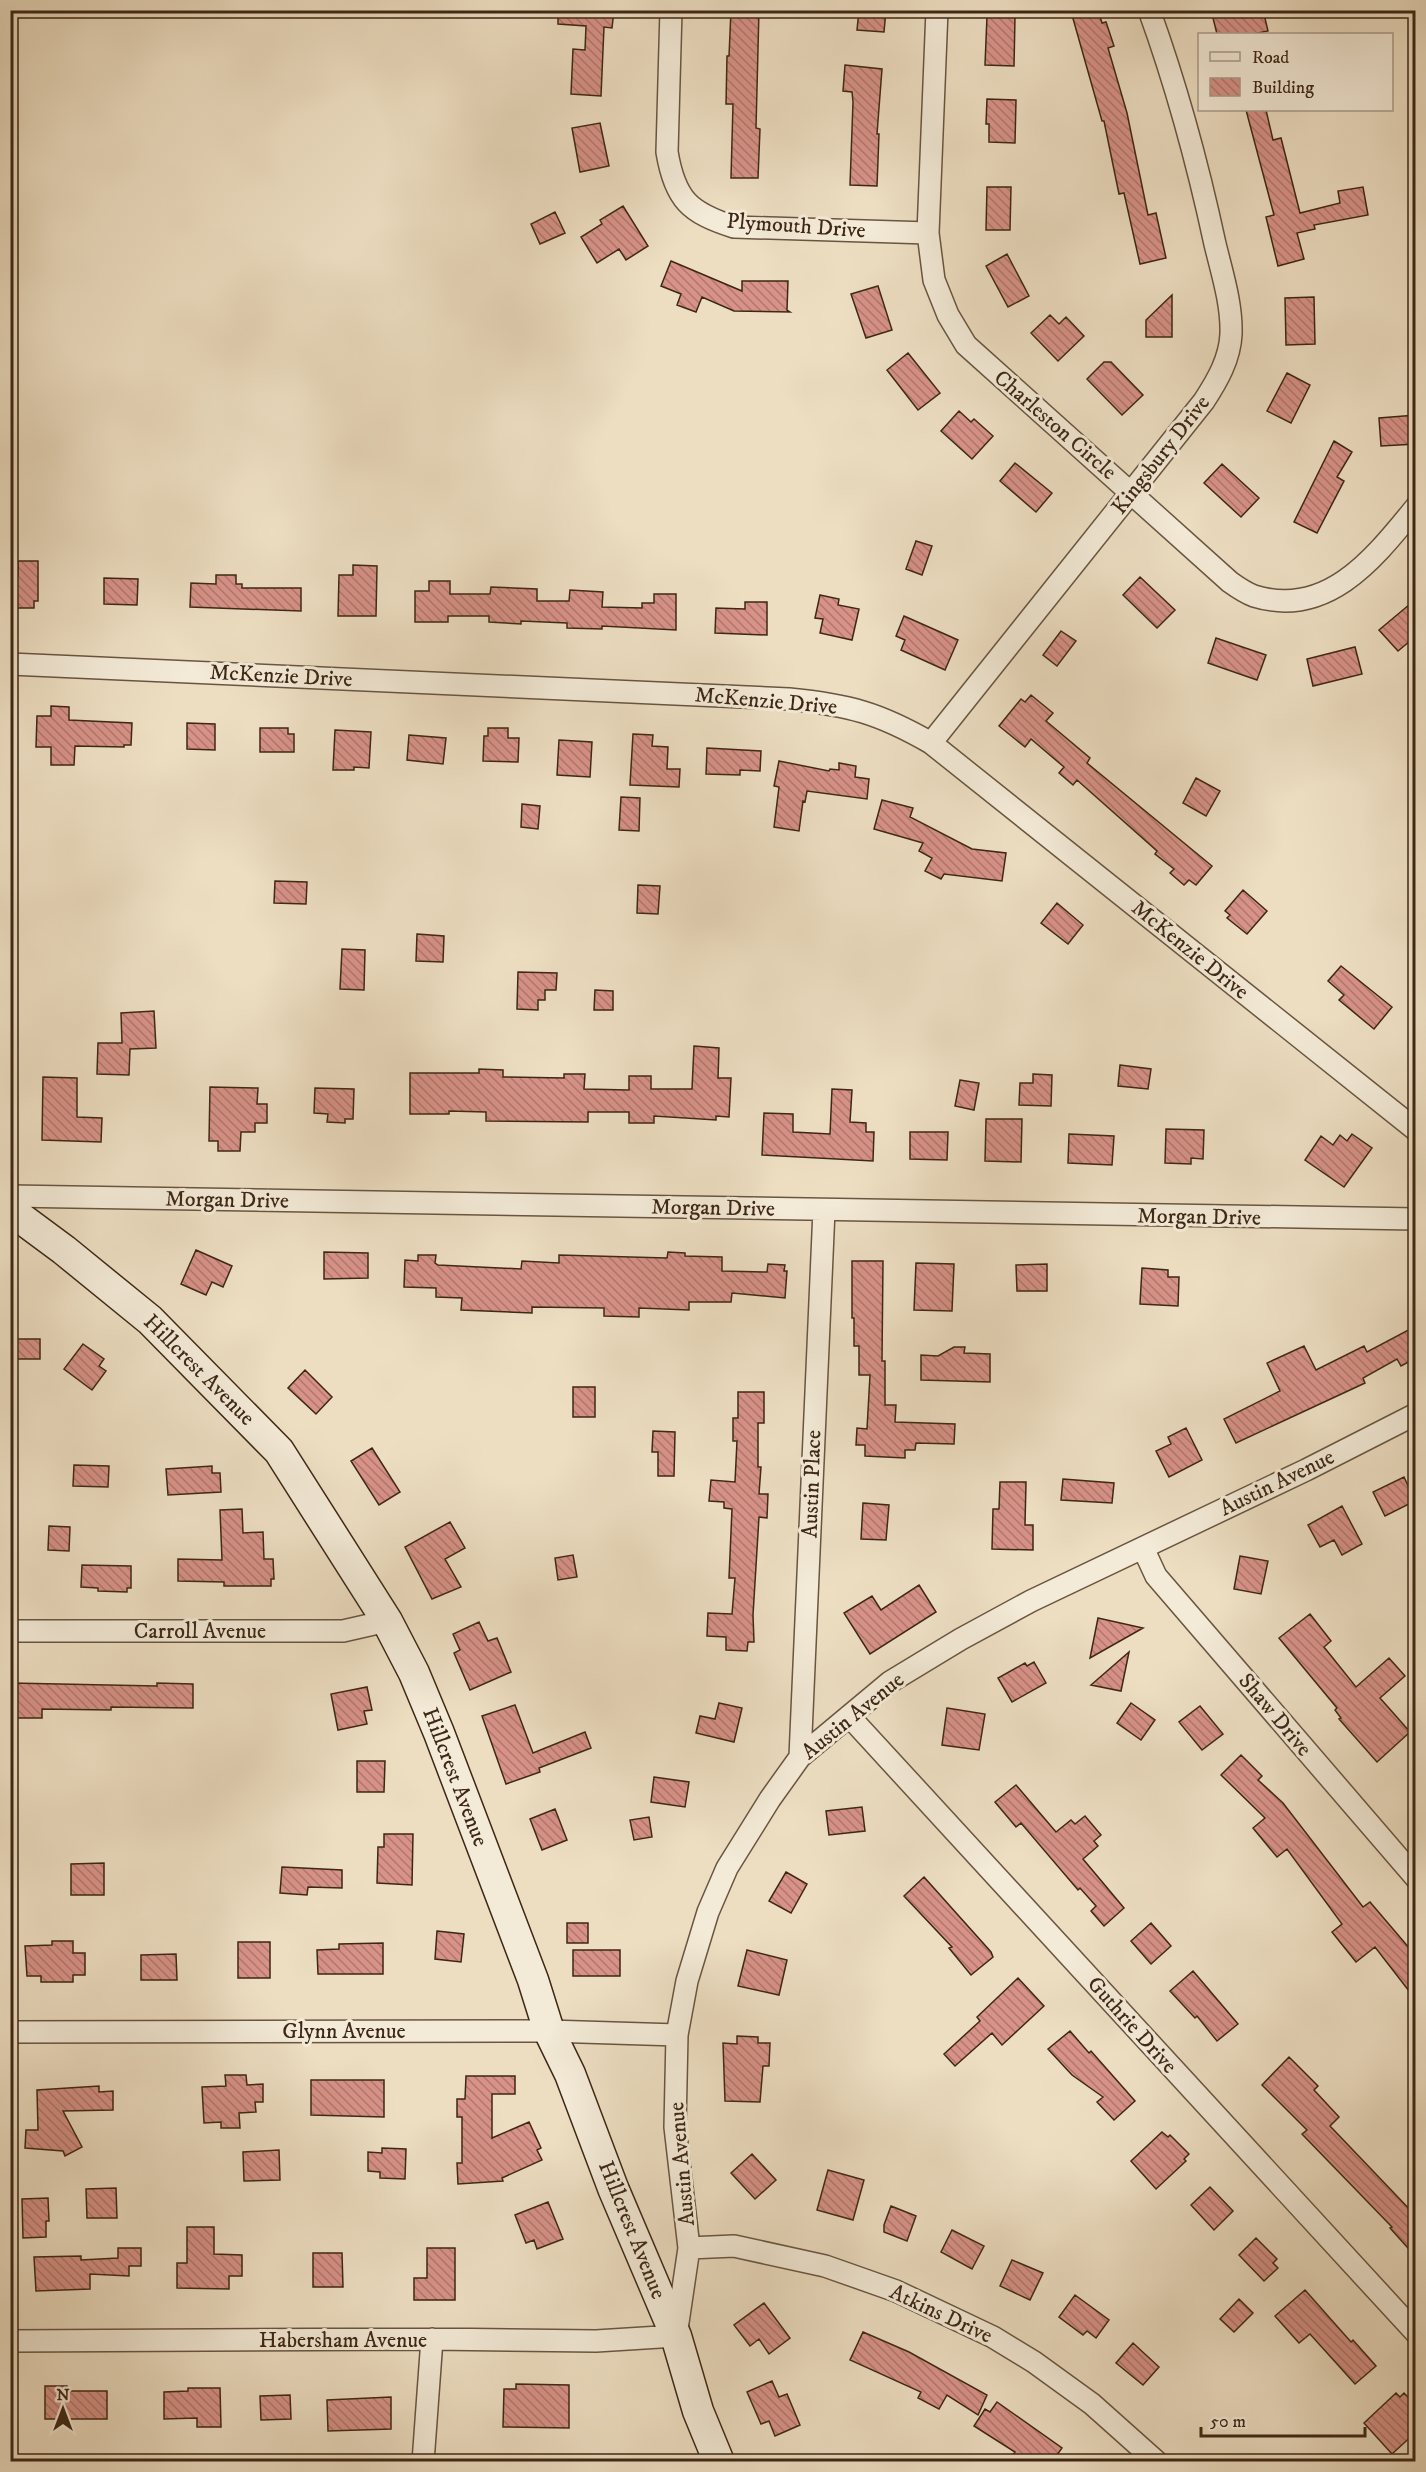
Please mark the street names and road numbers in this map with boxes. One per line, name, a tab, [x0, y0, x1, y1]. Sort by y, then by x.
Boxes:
street label: Plymouth Drive	[725, 208, 867, 244]
street label: Charleston Circle	[988, 364, 1122, 486]
street label: Kingsbury Drive	[1106, 390, 1216, 520]
street label: McKenzie Drive	[209, 659, 353, 693]
street label: McKenzie Drive	[694, 681, 838, 721]
street label: McKenzie Drive	[1126, 895, 1254, 1005]
street label: Morgan Drive	[165, 1185, 289, 1215]
street label: Morgan Drive	[651, 1193, 775, 1223]
street label: Morgan Drive	[1137, 1202, 1261, 1232]
street label: Hillcrest Avenue	[138, 1309, 260, 1431]
street label: Austin Place	[797, 1429, 827, 1539]
street label: Austin Avenue	[1215, 1444, 1339, 1522]
street label: Carroll Avenue	[134, 1618, 266, 1645]
street label: Austin Avenue	[796, 1666, 910, 1766]
street label: Shaw Drive	[1232, 1668, 1318, 1762]
street label: Hillcrest Avenue	[416, 1704, 494, 1850]
street label: Guthrie Drive	[1081, 1971, 1183, 2079]
street label: Glynn Avenue	[282, 2018, 406, 2045]
street label: Austin Avenue	[663, 2101, 701, 2227]
street label: Hillcrest Avenue	[592, 2157, 672, 2303]
street label: Atkins Drive	[885, 2278, 997, 2350]
street label: Habersham Avenue	[259, 2327, 427, 2354]

